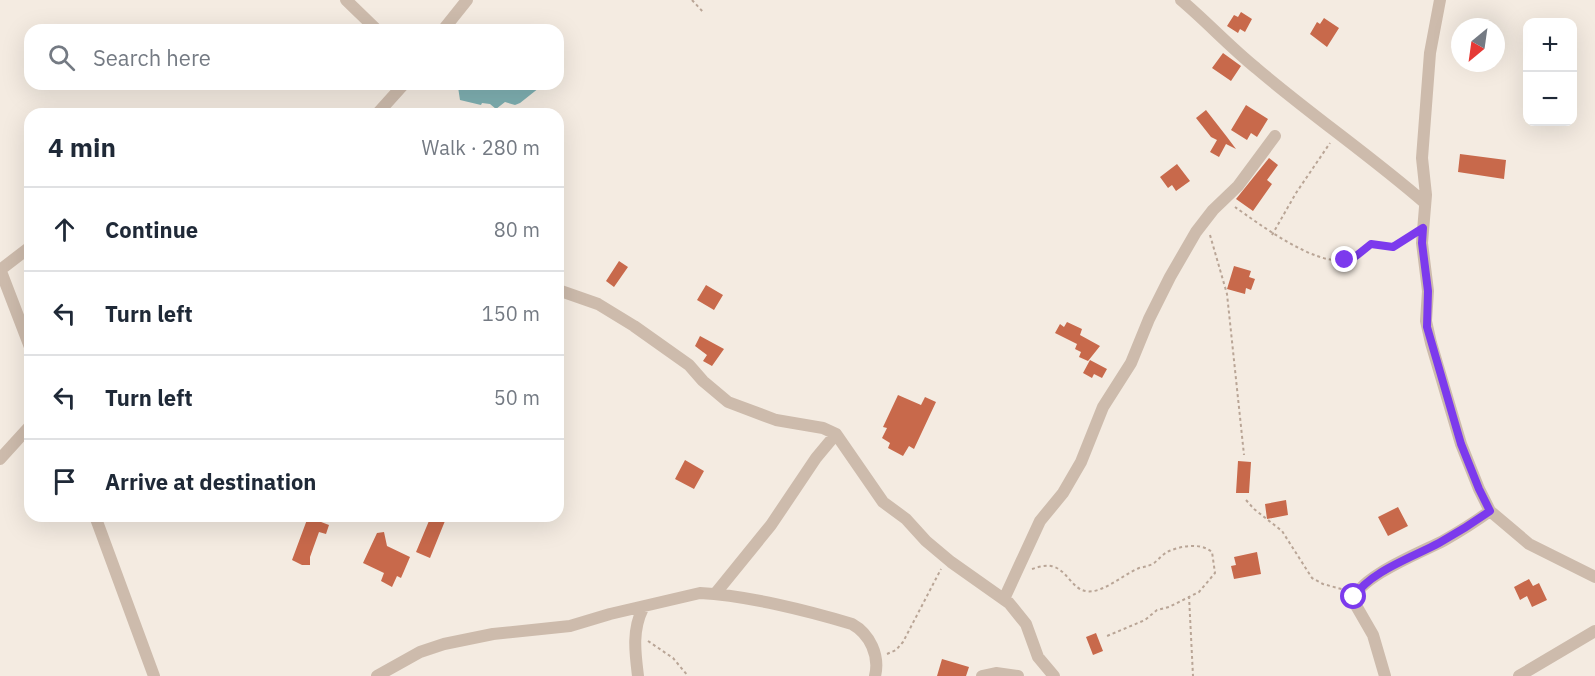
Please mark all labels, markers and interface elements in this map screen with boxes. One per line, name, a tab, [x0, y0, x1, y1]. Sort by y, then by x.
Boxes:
north arrow	[1451, 18, 1505, 72]
map controls	[1523, 18, 1577, 126]
button: +	[1523, 18, 1577, 72]
search box	[24, 24, 564, 90]
icon: search	[45, 41, 78, 74]
text: Search here	[93, 43, 211, 72]
button: −	[1523, 72, 1577, 126]
text: 4 min	[48, 130, 116, 164]
text: Walk · 280 m	[422, 134, 540, 161]
icon: ahead	[48, 213, 81, 246]
text: Continue	[105, 215, 198, 244]
text: 80 m	[494, 216, 540, 243]
route end	[1331, 246, 1357, 272]
icon: left	[48, 297, 81, 330]
text: Turn left	[105, 299, 193, 328]
text: 150 m	[482, 300, 540, 327]
icon: left	[48, 381, 81, 414]
text: Turn left	[105, 383, 193, 412]
text: 50 m	[494, 384, 540, 411]
icon: arrive	[48, 465, 81, 498]
text: Arrive at destination	[105, 467, 316, 496]
route start	[1340, 583, 1366, 609]

